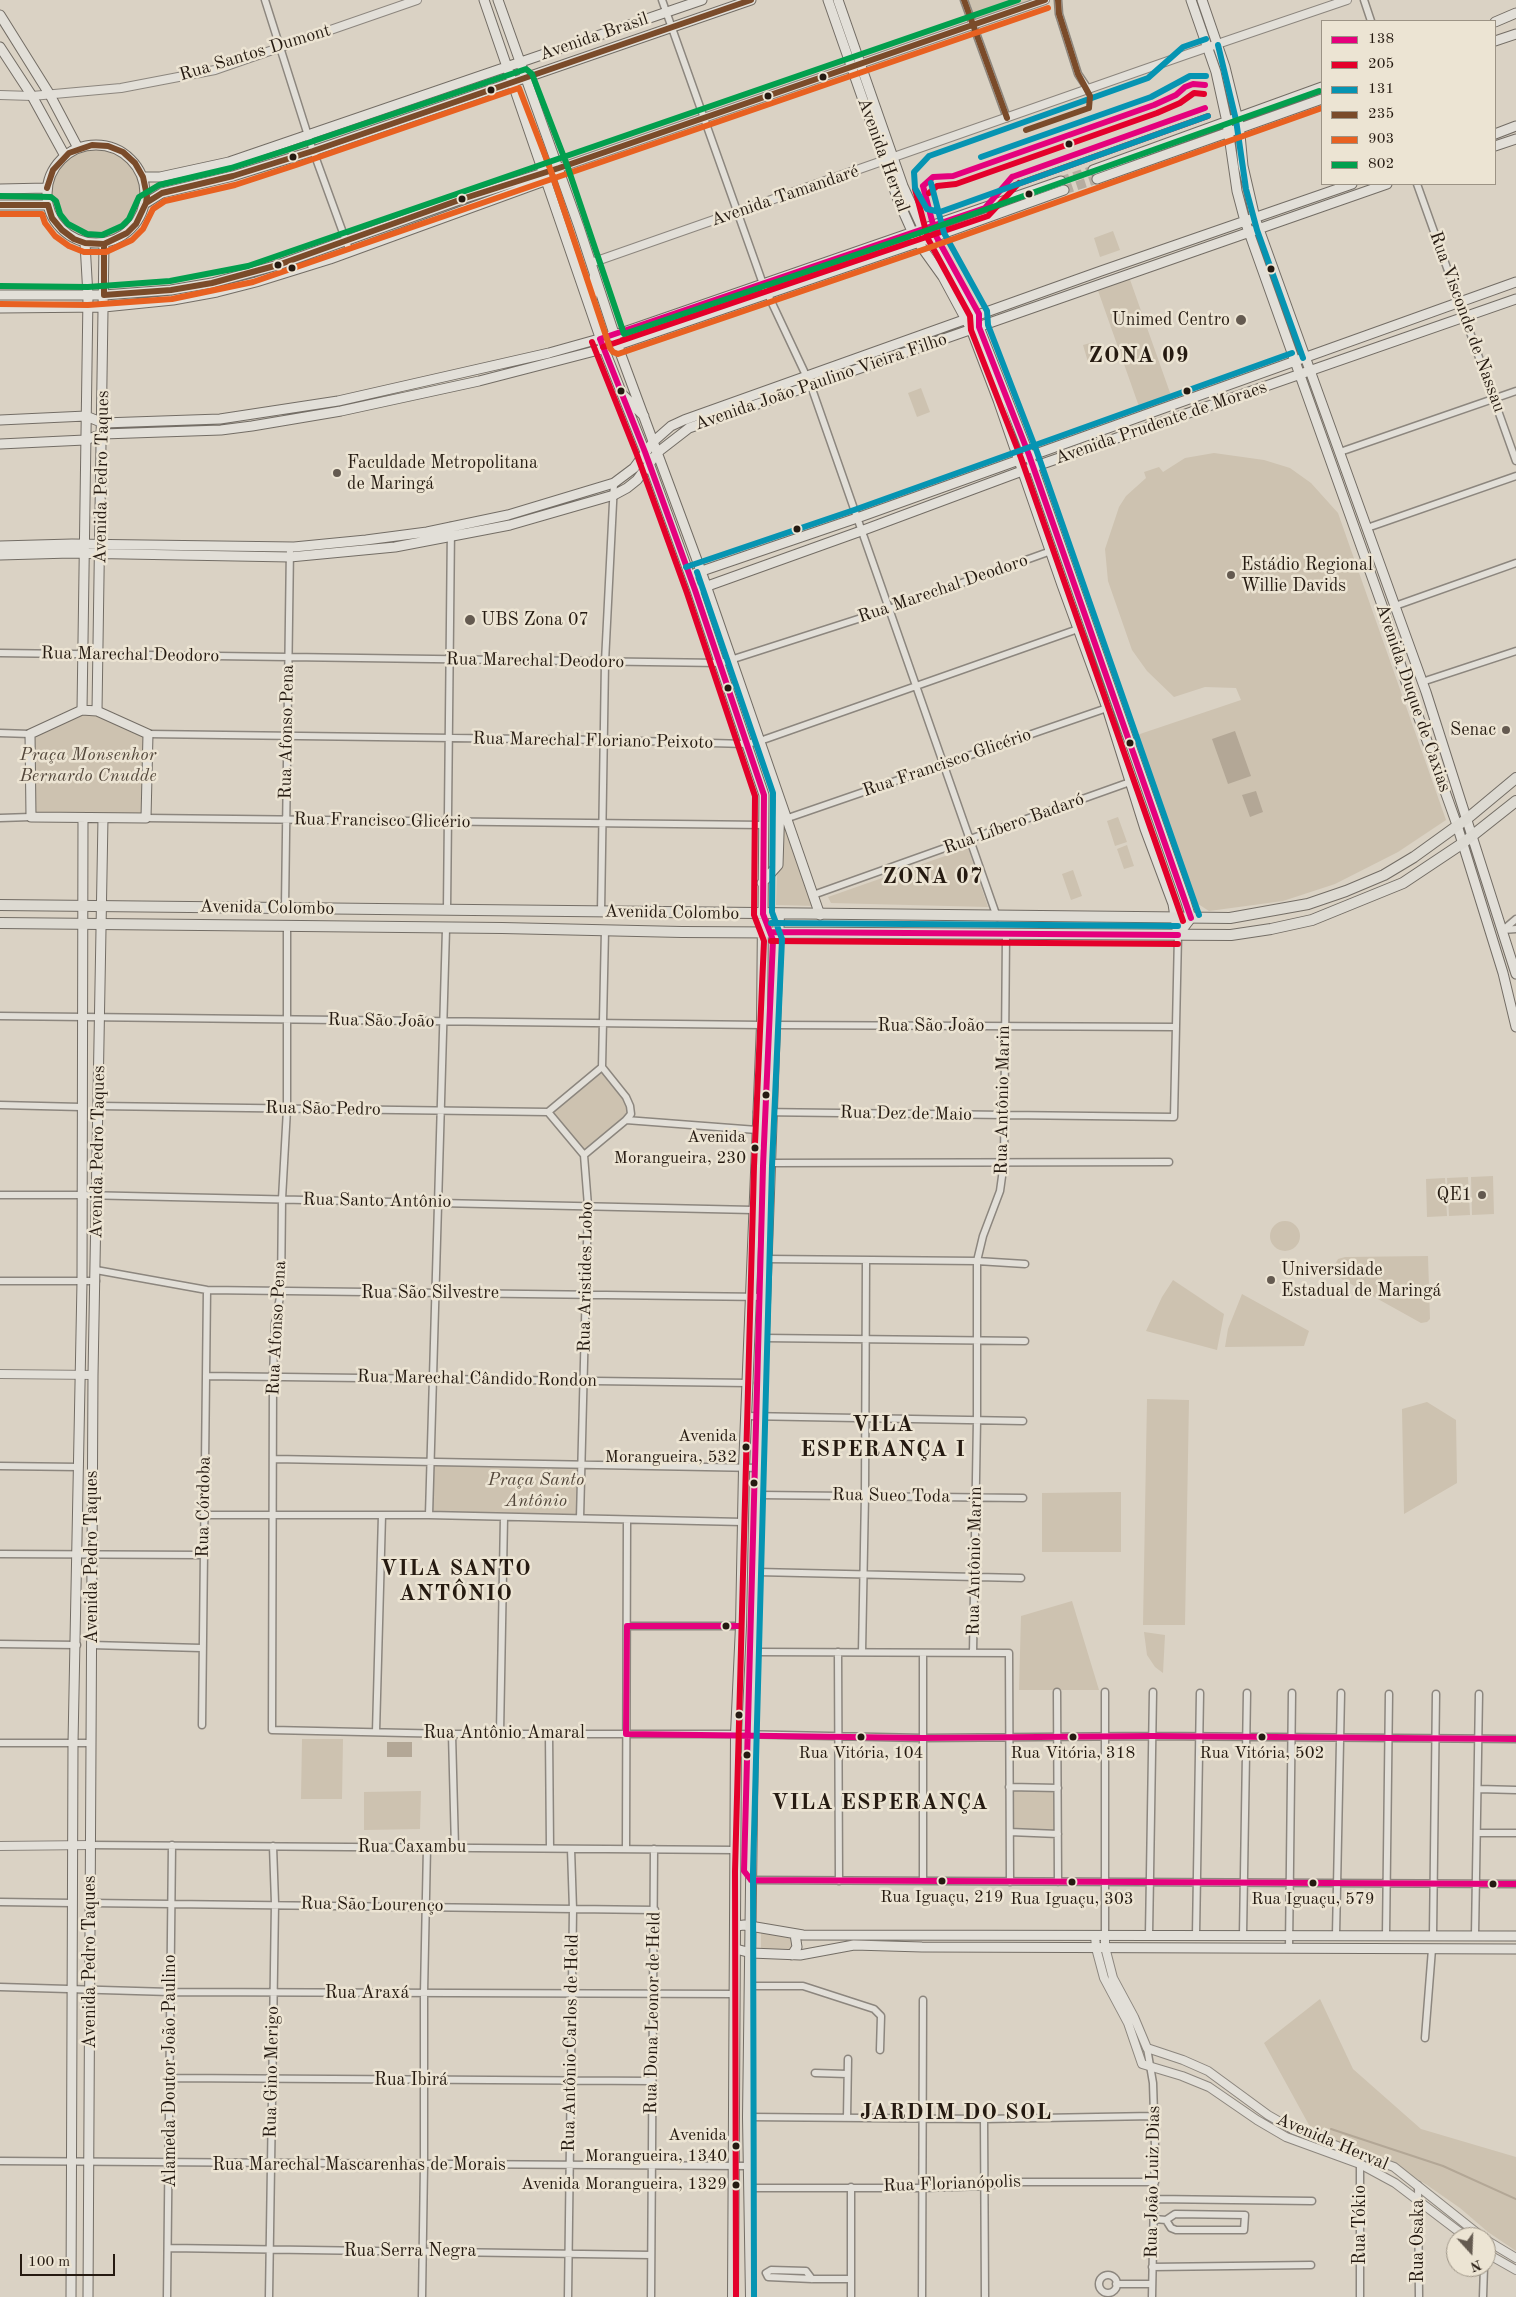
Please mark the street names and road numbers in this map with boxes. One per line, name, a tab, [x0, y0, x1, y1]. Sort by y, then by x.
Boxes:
street label: Avenida Brasil	[537, 8, 651, 66]
street label: Rua Santos Dumont	[177, 20, 333, 86]
street label: Avenida Herval	[852, 95, 914, 215]
street label: Avenida Tamandaré	[708, 161, 862, 231]
street label: Rua Visconde de Nassau	[1424, 229, 1510, 415]
street label: Avenida João Paulino Vieira Filho	[692, 329, 950, 435]
street label: Avenida Prudente de Moraes	[1052, 377, 1270, 469]
street label: Avenida Pedro Taques	[90, 390, 114, 564]
street label: Rua Marechal Deodoro	[855, 550, 1031, 628]
street label: Avenida Duque de Caxias	[1371, 601, 1455, 795]
street label: Rua Marechal Deodoro	[41, 643, 219, 667]
street label: Rua Marechal Deodoro	[446, 649, 624, 673]
street label: Rua Afonso Pena	[275, 664, 299, 800]
street label: Rua Francisco Glicério	[860, 724, 1034, 802]
street label: Rua Marechal Floriano Peixoto	[472, 728, 714, 754]
street label: Rua Líbero Badaró	[941, 789, 1087, 859]
street label: Rua Francisco Glicério	[293, 809, 471, 833]
street label: Avenida Colombo	[199, 896, 335, 920]
street label: Avenida Colombo	[604, 901, 740, 925]
street label: Rua São João	[327, 1009, 435, 1033]
street label: Rua São João	[878, 1015, 984, 1037]
street label: Rua Antônio Marin	[991, 1025, 1015, 1175]
street label: Avenida Pedro Taques	[86, 1065, 110, 1239]
street label: Rua São Pedro	[265, 1097, 381, 1121]
street label: Rua Dez de Maio	[840, 1102, 972, 1126]
street label: Rua Santo Antônio	[302, 1189, 452, 1213]
street label: Rua Aristides Lobo	[574, 1201, 598, 1353]
street label: Rua Afonso Pena	[263, 1260, 291, 1396]
street label: Rua São Silvestre	[361, 1282, 499, 1304]
street label: Rua Marechal Cândido Rondon	[357, 1366, 597, 1392]
street label: Rua Córdoba	[192, 1456, 216, 1558]
street label: Avenida Pedro Taques	[81, 1470, 103, 1644]
street label: Rua Sueo Toda	[832, 1484, 950, 1508]
street label: Rua Antônio Marin	[963, 1486, 987, 1636]
street label: Rua Antônio Amaral	[423, 1722, 585, 1744]
street label: Rua Caxambu	[358, 1836, 466, 1858]
street label: Avenida Pedro Taques	[79, 1875, 101, 2049]
street label: Rua São Lourenço	[300, 1893, 444, 1917]
street label: Rua Dona Leonor de Held	[640, 1911, 666, 2115]
street label: Rua Antônio Carlos de Held	[558, 1934, 584, 2152]
street label: Alameda Doutor João Paulino	[159, 1954, 181, 2188]
street label: Rua Araxá	[325, 1982, 409, 2004]
street label: Rua Gino Merigo	[260, 2006, 284, 2138]
street label: Rua Ibirá	[374, 2069, 448, 2091]
street label: Rua João Luiz Dias	[1141, 2105, 1165, 2259]
street label: Avenida Herval	[1273, 2109, 1391, 2175]
street label: Rua Marechal Mascarenhas de Morais	[212, 2154, 506, 2176]
street label: Rua Florianópolis	[883, 2171, 1021, 2197]
street label: Rua Tókio	[1349, 2185, 1371, 2265]
street label: Rua Osaka	[1407, 2199, 1429, 2283]
street label: Rua Serra Negra	[344, 2240, 476, 2262]

